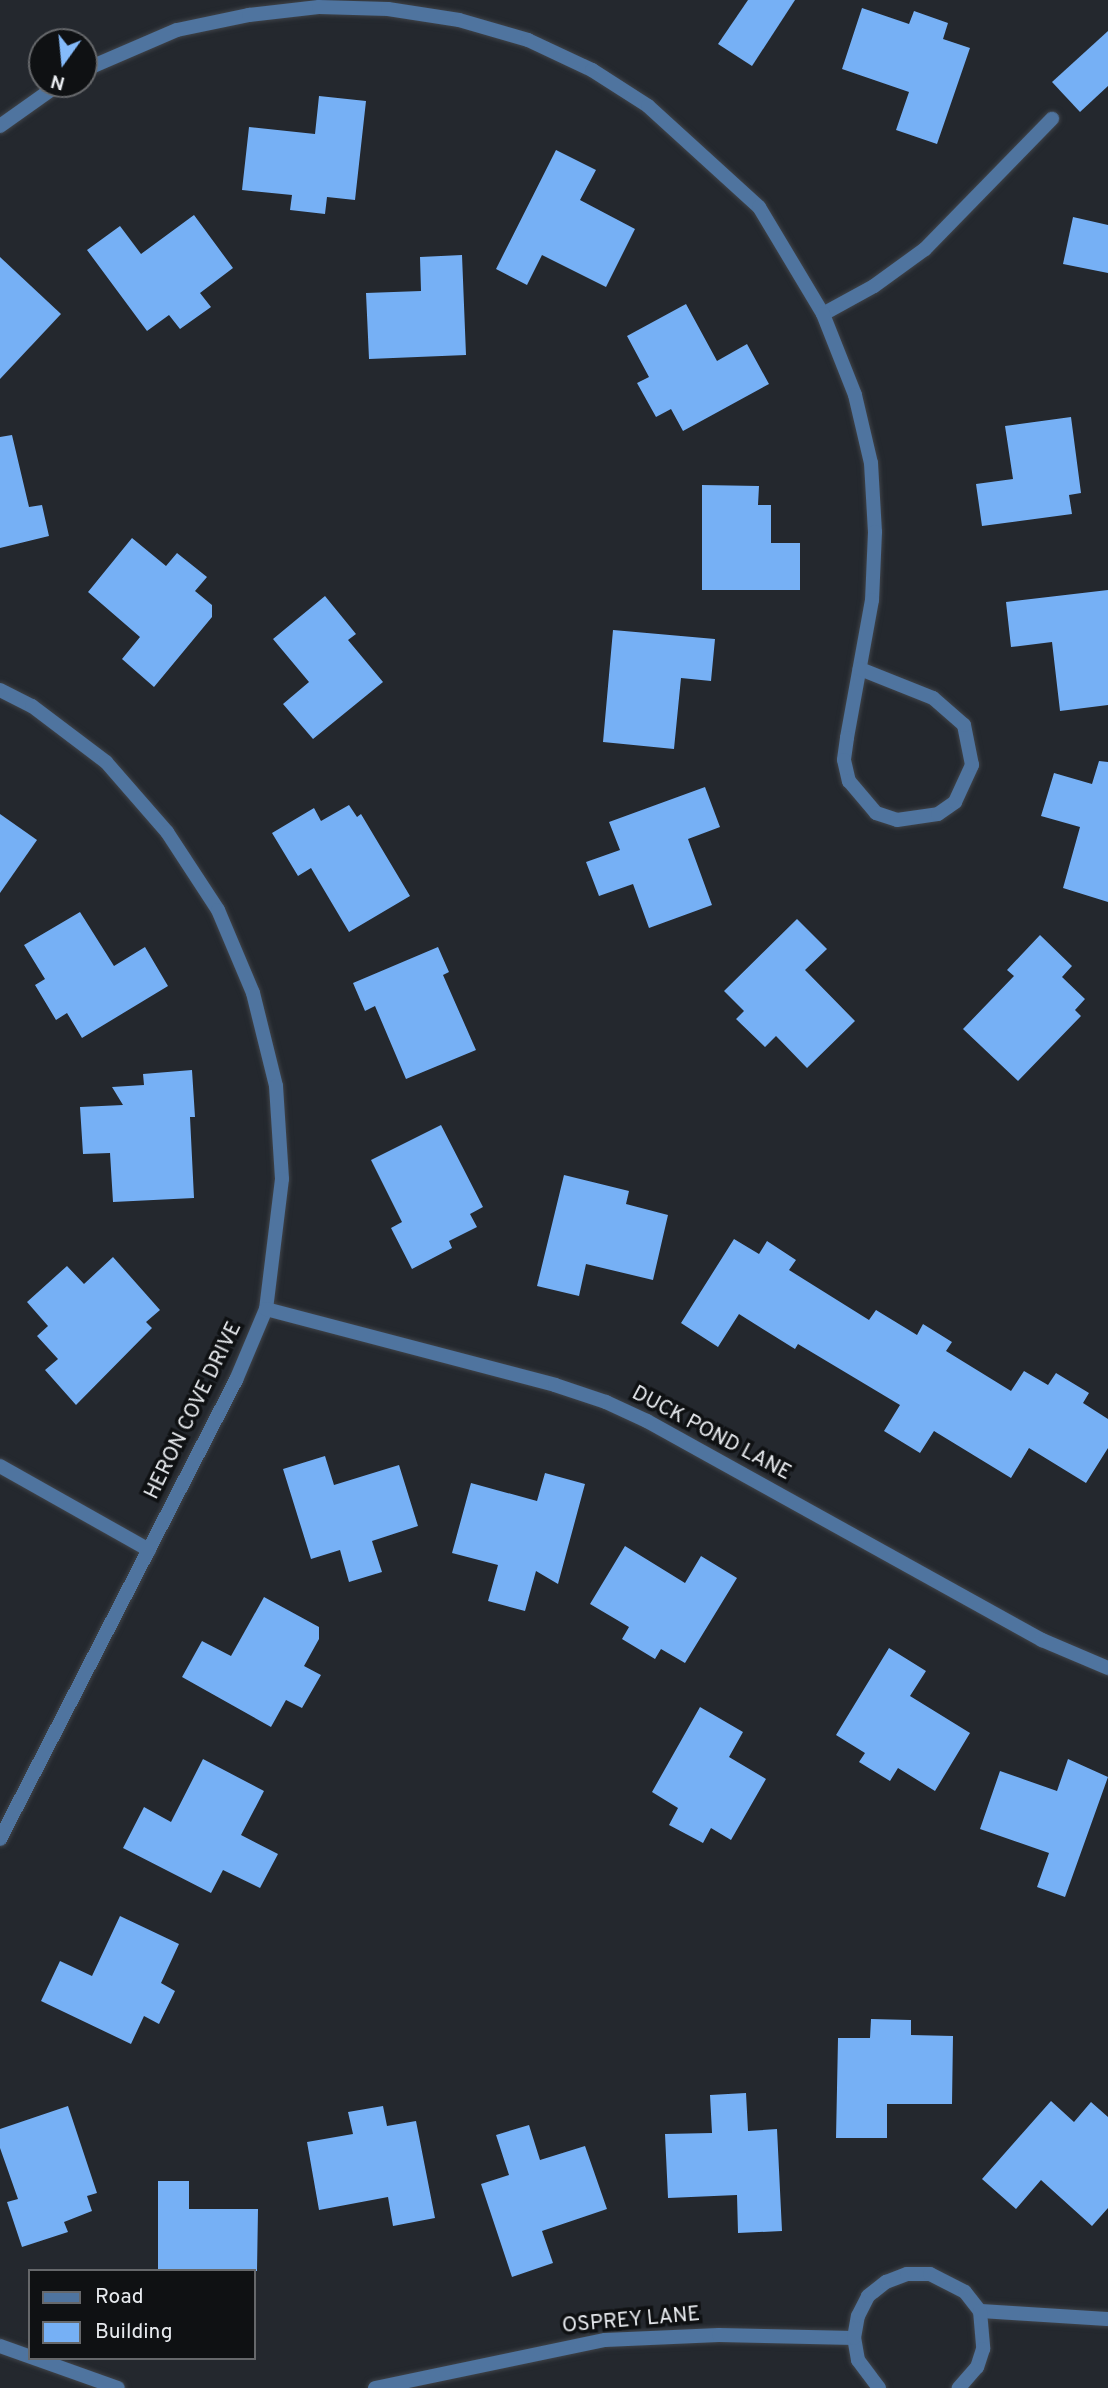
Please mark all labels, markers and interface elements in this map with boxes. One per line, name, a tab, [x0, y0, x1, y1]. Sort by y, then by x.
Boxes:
north arrow	[28, 28, 98, 98]
text: N	[48, 68, 68, 95]
street label: HERON COVE DRIVE	[140, 1318, 248, 1504]
street label: DUCK POND LANE	[627, 1381, 795, 1487]
legend	[28, 2269, 256, 2360]
text: Road	[95, 2284, 144, 2311]
street label: OSPREY LANE	[561, 2302, 701, 2340]
text: Building	[95, 2319, 173, 2346]

